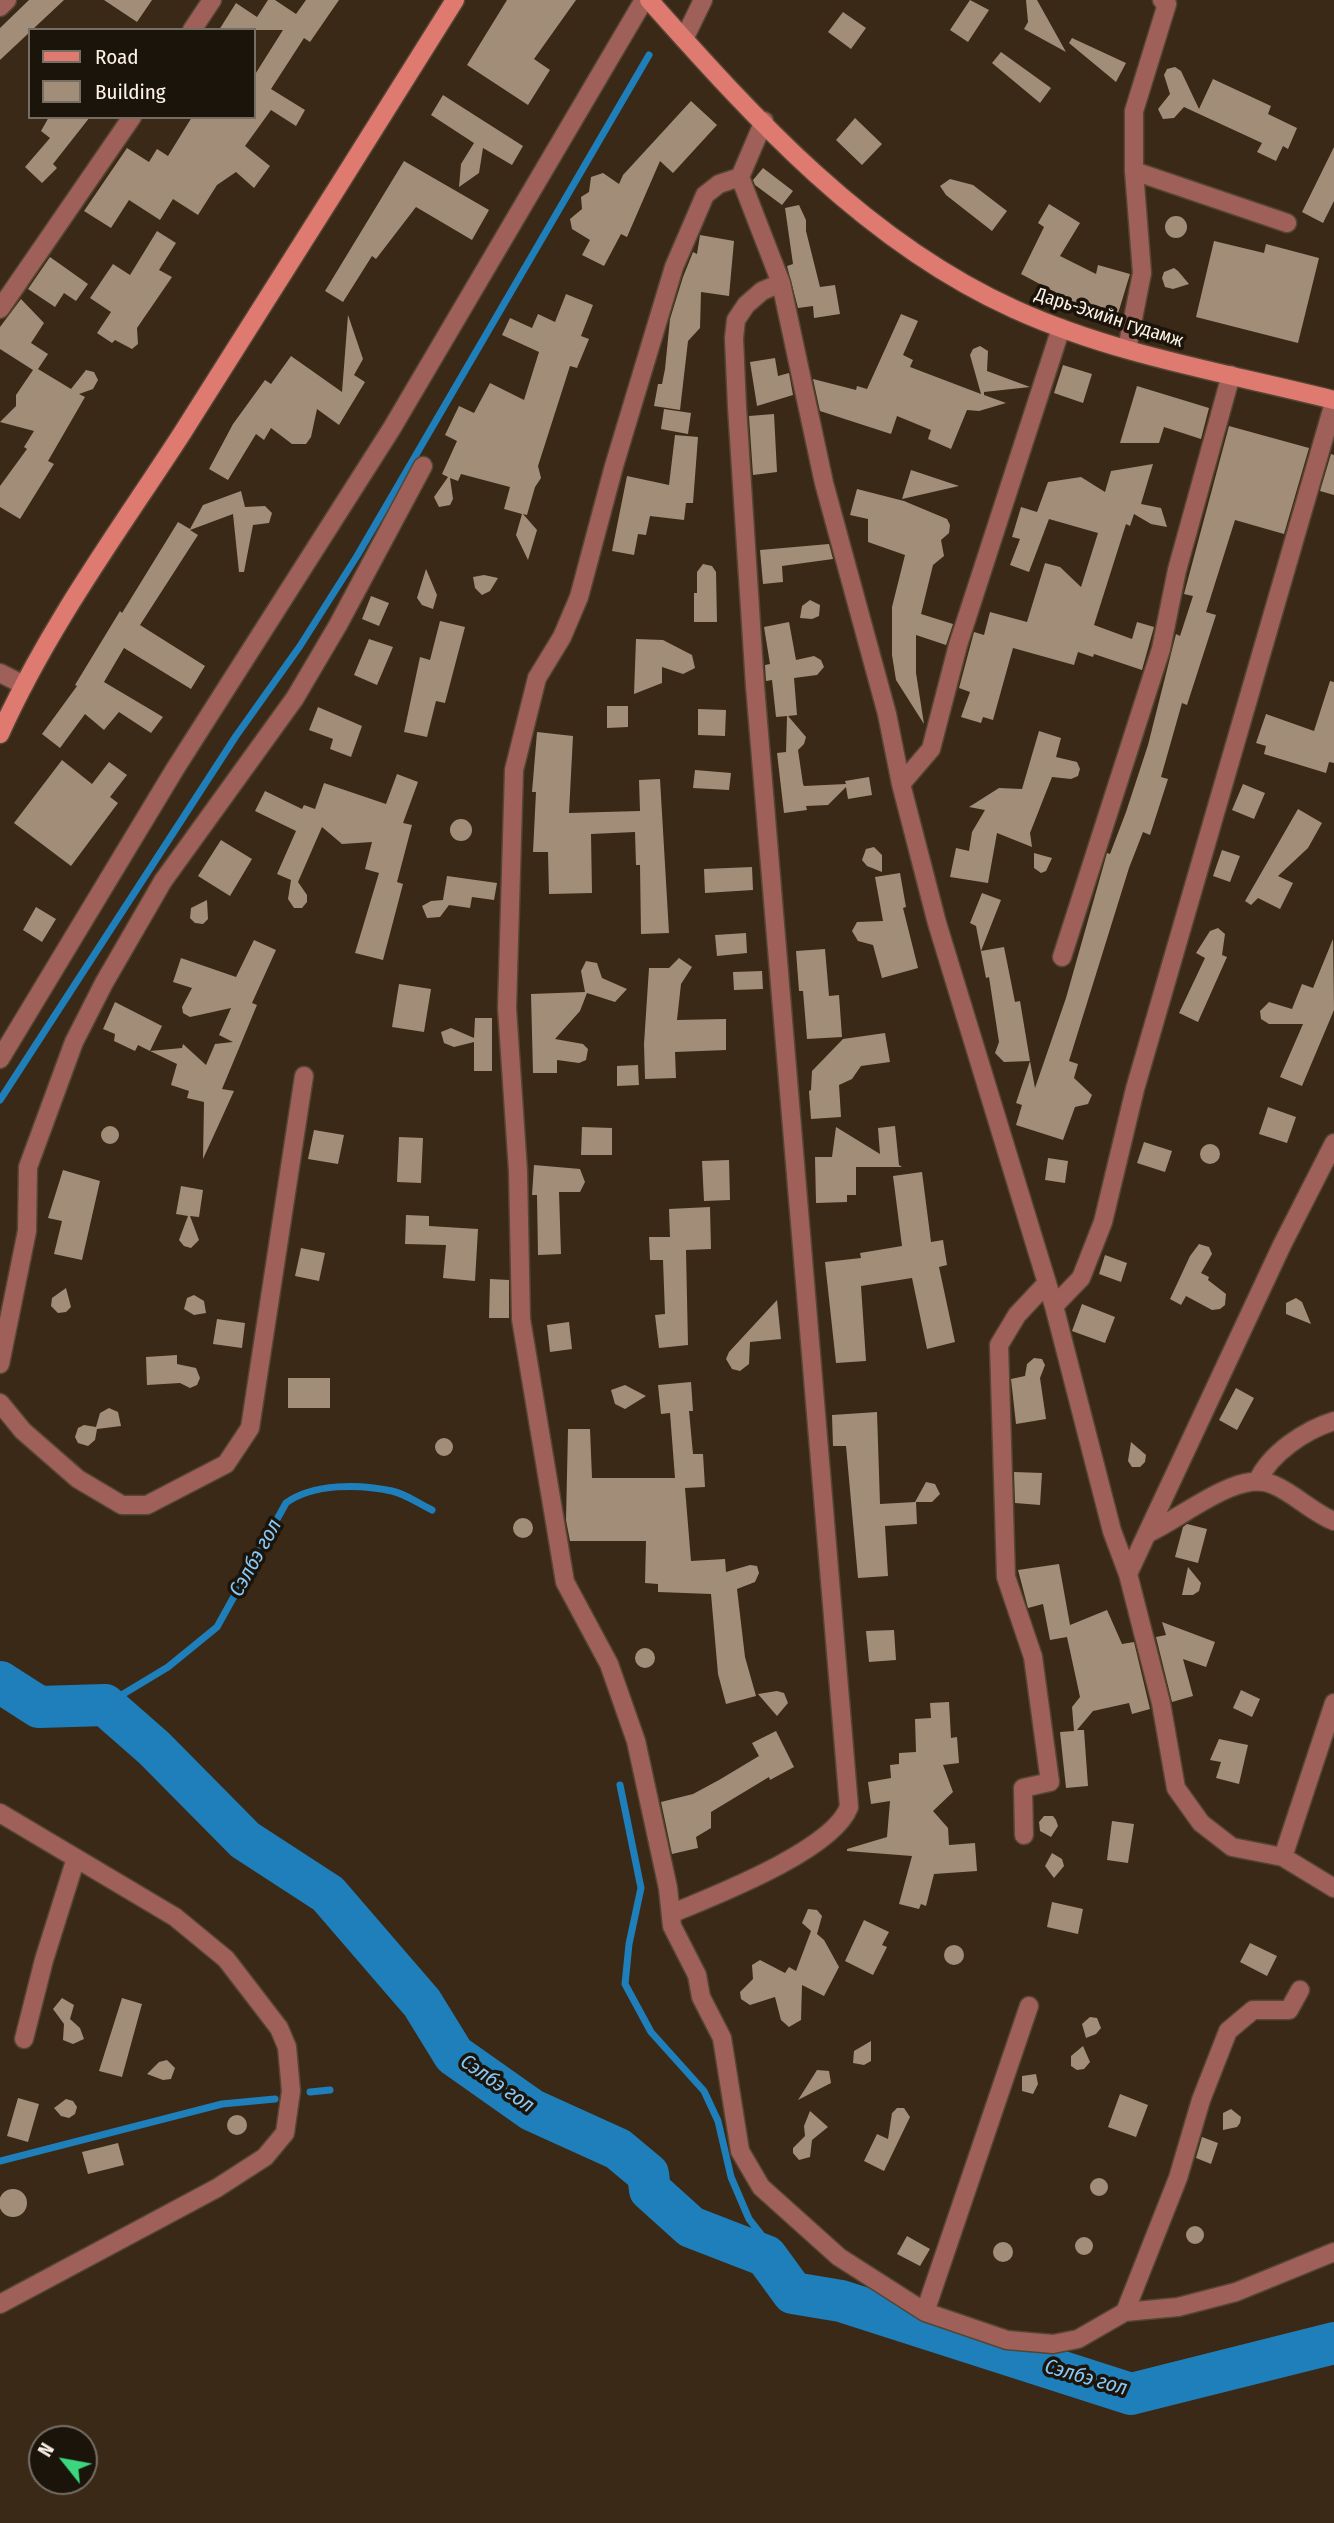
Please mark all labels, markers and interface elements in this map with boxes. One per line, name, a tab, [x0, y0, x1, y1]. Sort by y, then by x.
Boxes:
legend	[28, 28, 256, 119]
text: Road	[95, 44, 139, 70]
text: Building	[95, 79, 166, 105]
street label: Дарь-Эхийн гудамж	[1032, 283, 1186, 353]
water label: Сэлбэ гол	[224, 1515, 288, 1601]
water label: Сэлбэ гол	[455, 2049, 539, 2119]
water label: Сэлбэ гол	[1042, 2354, 1130, 2402]
north arrow	[28, 2425, 98, 2495]
text: N	[33, 2439, 59, 2461]

